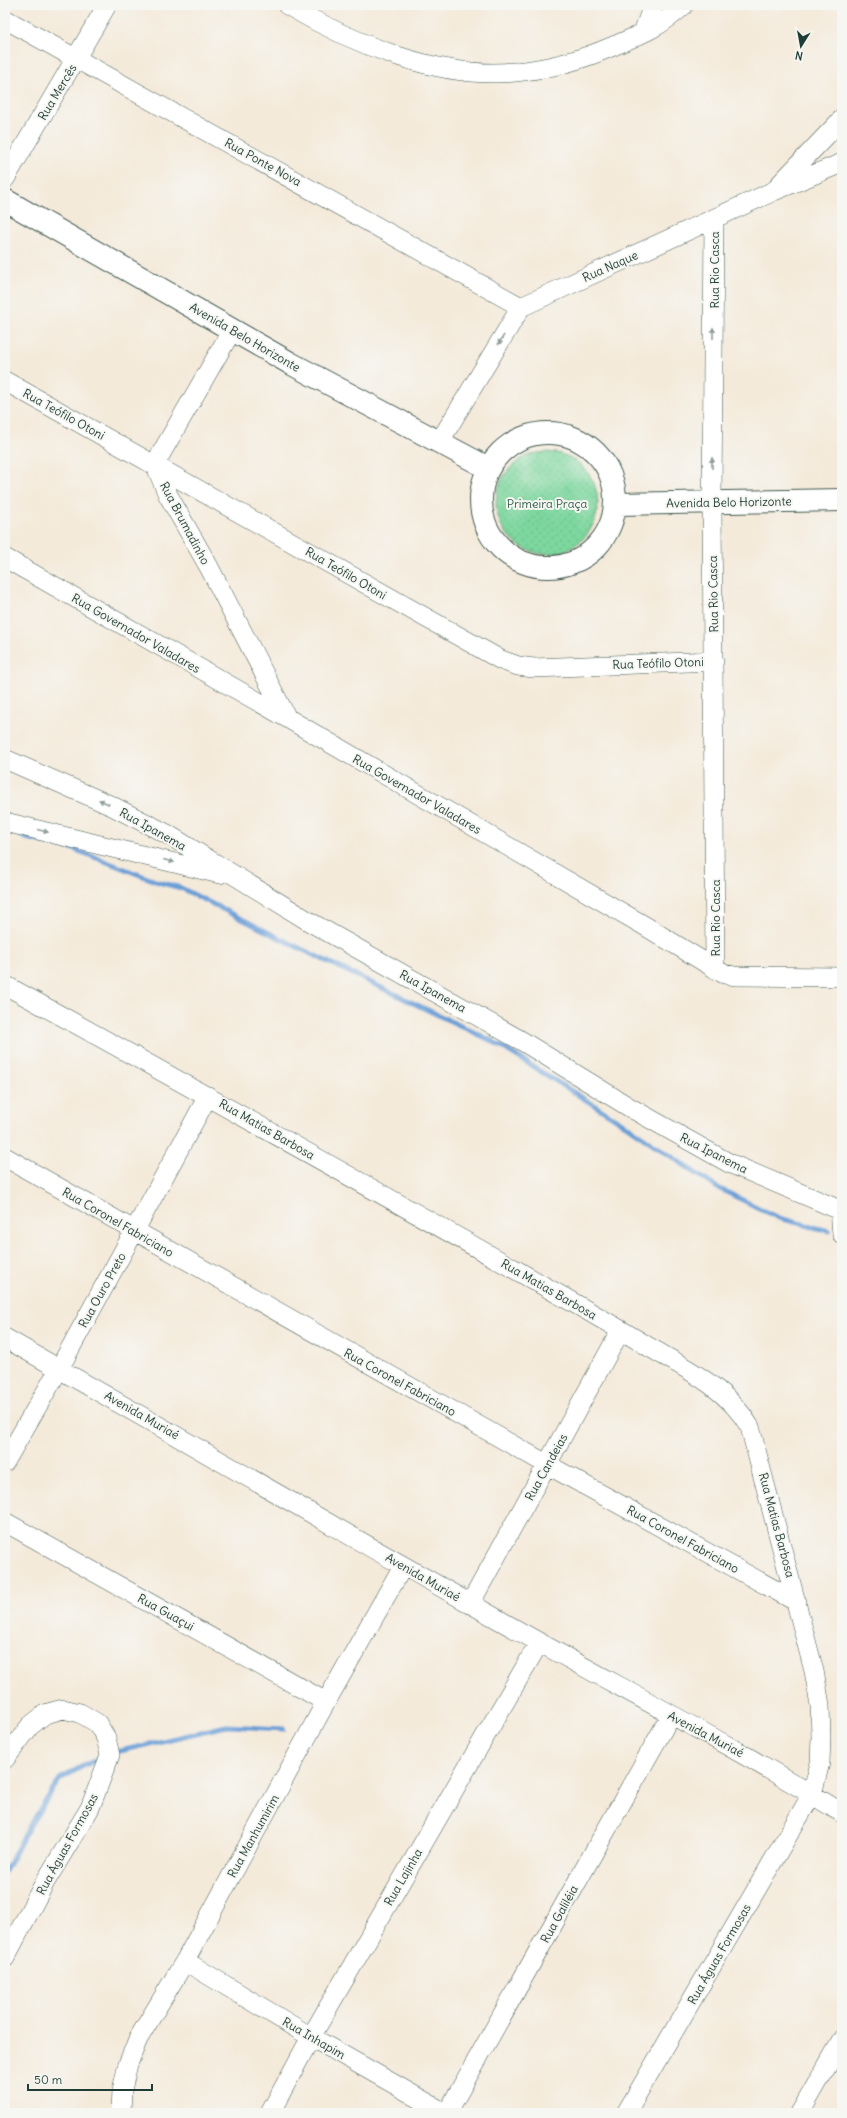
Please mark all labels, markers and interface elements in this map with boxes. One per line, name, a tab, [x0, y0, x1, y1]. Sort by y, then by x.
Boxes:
north arrow	[781, 26, 821, 66]
text: N	[794, 48, 804, 63]
street label: Rua Mercês	[34, 61, 80, 123]
street label: Rua Ponte Nova	[222, 135, 304, 189]
street label: Rua Rio Casca	[707, 231, 722, 309]
street label: Rua Naque	[580, 247, 640, 285]
street label: Avenida Belo Horizonte	[187, 299, 303, 375]
one-way arrow	[710, 326, 716, 339]
one-way arrow	[497, 334, 504, 346]
street label: Rua Teófilo Otoni	[20, 385, 108, 443]
one-way arrow	[709, 456, 715, 469]
street label: Rua Brumadinho	[157, 479, 213, 567]
street label: Avenida Belo Horizonte	[666, 493, 792, 511]
park label: Primeira Praça	[507, 496, 587, 511]
street label: Rua Teófilo Otoni	[303, 544, 389, 602]
street label: Rua Rio Casca	[705, 555, 721, 633]
street label: Rua Governador Valadares	[69, 590, 203, 676]
street label: Rua Teófilo Otoni	[612, 654, 704, 672]
street label: Rua Governador Valadares	[350, 751, 484, 837]
one-way arrow	[97, 799, 109, 805]
street label: Rua Ipanema	[117, 805, 189, 854]
one-way arrow	[37, 828, 49, 834]
one-way arrow	[164, 858, 176, 864]
street label: Rua Rio Casca	[708, 879, 723, 957]
street label: Rua Ipanema	[397, 967, 469, 1016]
street label: Rua Matias Barbosa	[217, 1096, 318, 1163]
street label: Rua Ipanema	[678, 1130, 750, 1177]
street label: Rua Coronel Fabriciano	[60, 1184, 176, 1260]
street label: Rua Ouro Preto	[75, 1249, 129, 1330]
street label: Rua Matias Barbosa	[499, 1256, 600, 1323]
street label: Rua Coronel Fabriciano	[341, 1345, 459, 1419]
street label: Avenida Muriaé	[102, 1388, 182, 1442]
street label: Rua Candeias	[521, 1431, 571, 1503]
street label: Rua Matias Barbosa	[756, 1471, 798, 1579]
street label: Rua Coronel Fabriciano	[624, 1502, 742, 1576]
street label: Avenida Muriaé	[383, 1550, 463, 1604]
street label: Rua Guaçui	[135, 1590, 197, 1634]
street label: Avenida Muriaé	[665, 1708, 747, 1760]
street label: Rua Águas Formosas	[33, 1791, 101, 1897]
street label: Rua Manhumirim	[224, 1791, 282, 1880]
street label: Rua Lajinha	[381, 1846, 425, 1908]
street label: Rua Galiléia	[537, 1882, 581, 1946]
street label: Rua Águas Formosas	[684, 1901, 754, 2007]
street label: Rua Inhapim	[280, 2014, 349, 2062]
scale bar	[28, 2066, 152, 2092]
text: 50 m	[34, 2072, 63, 2087]

